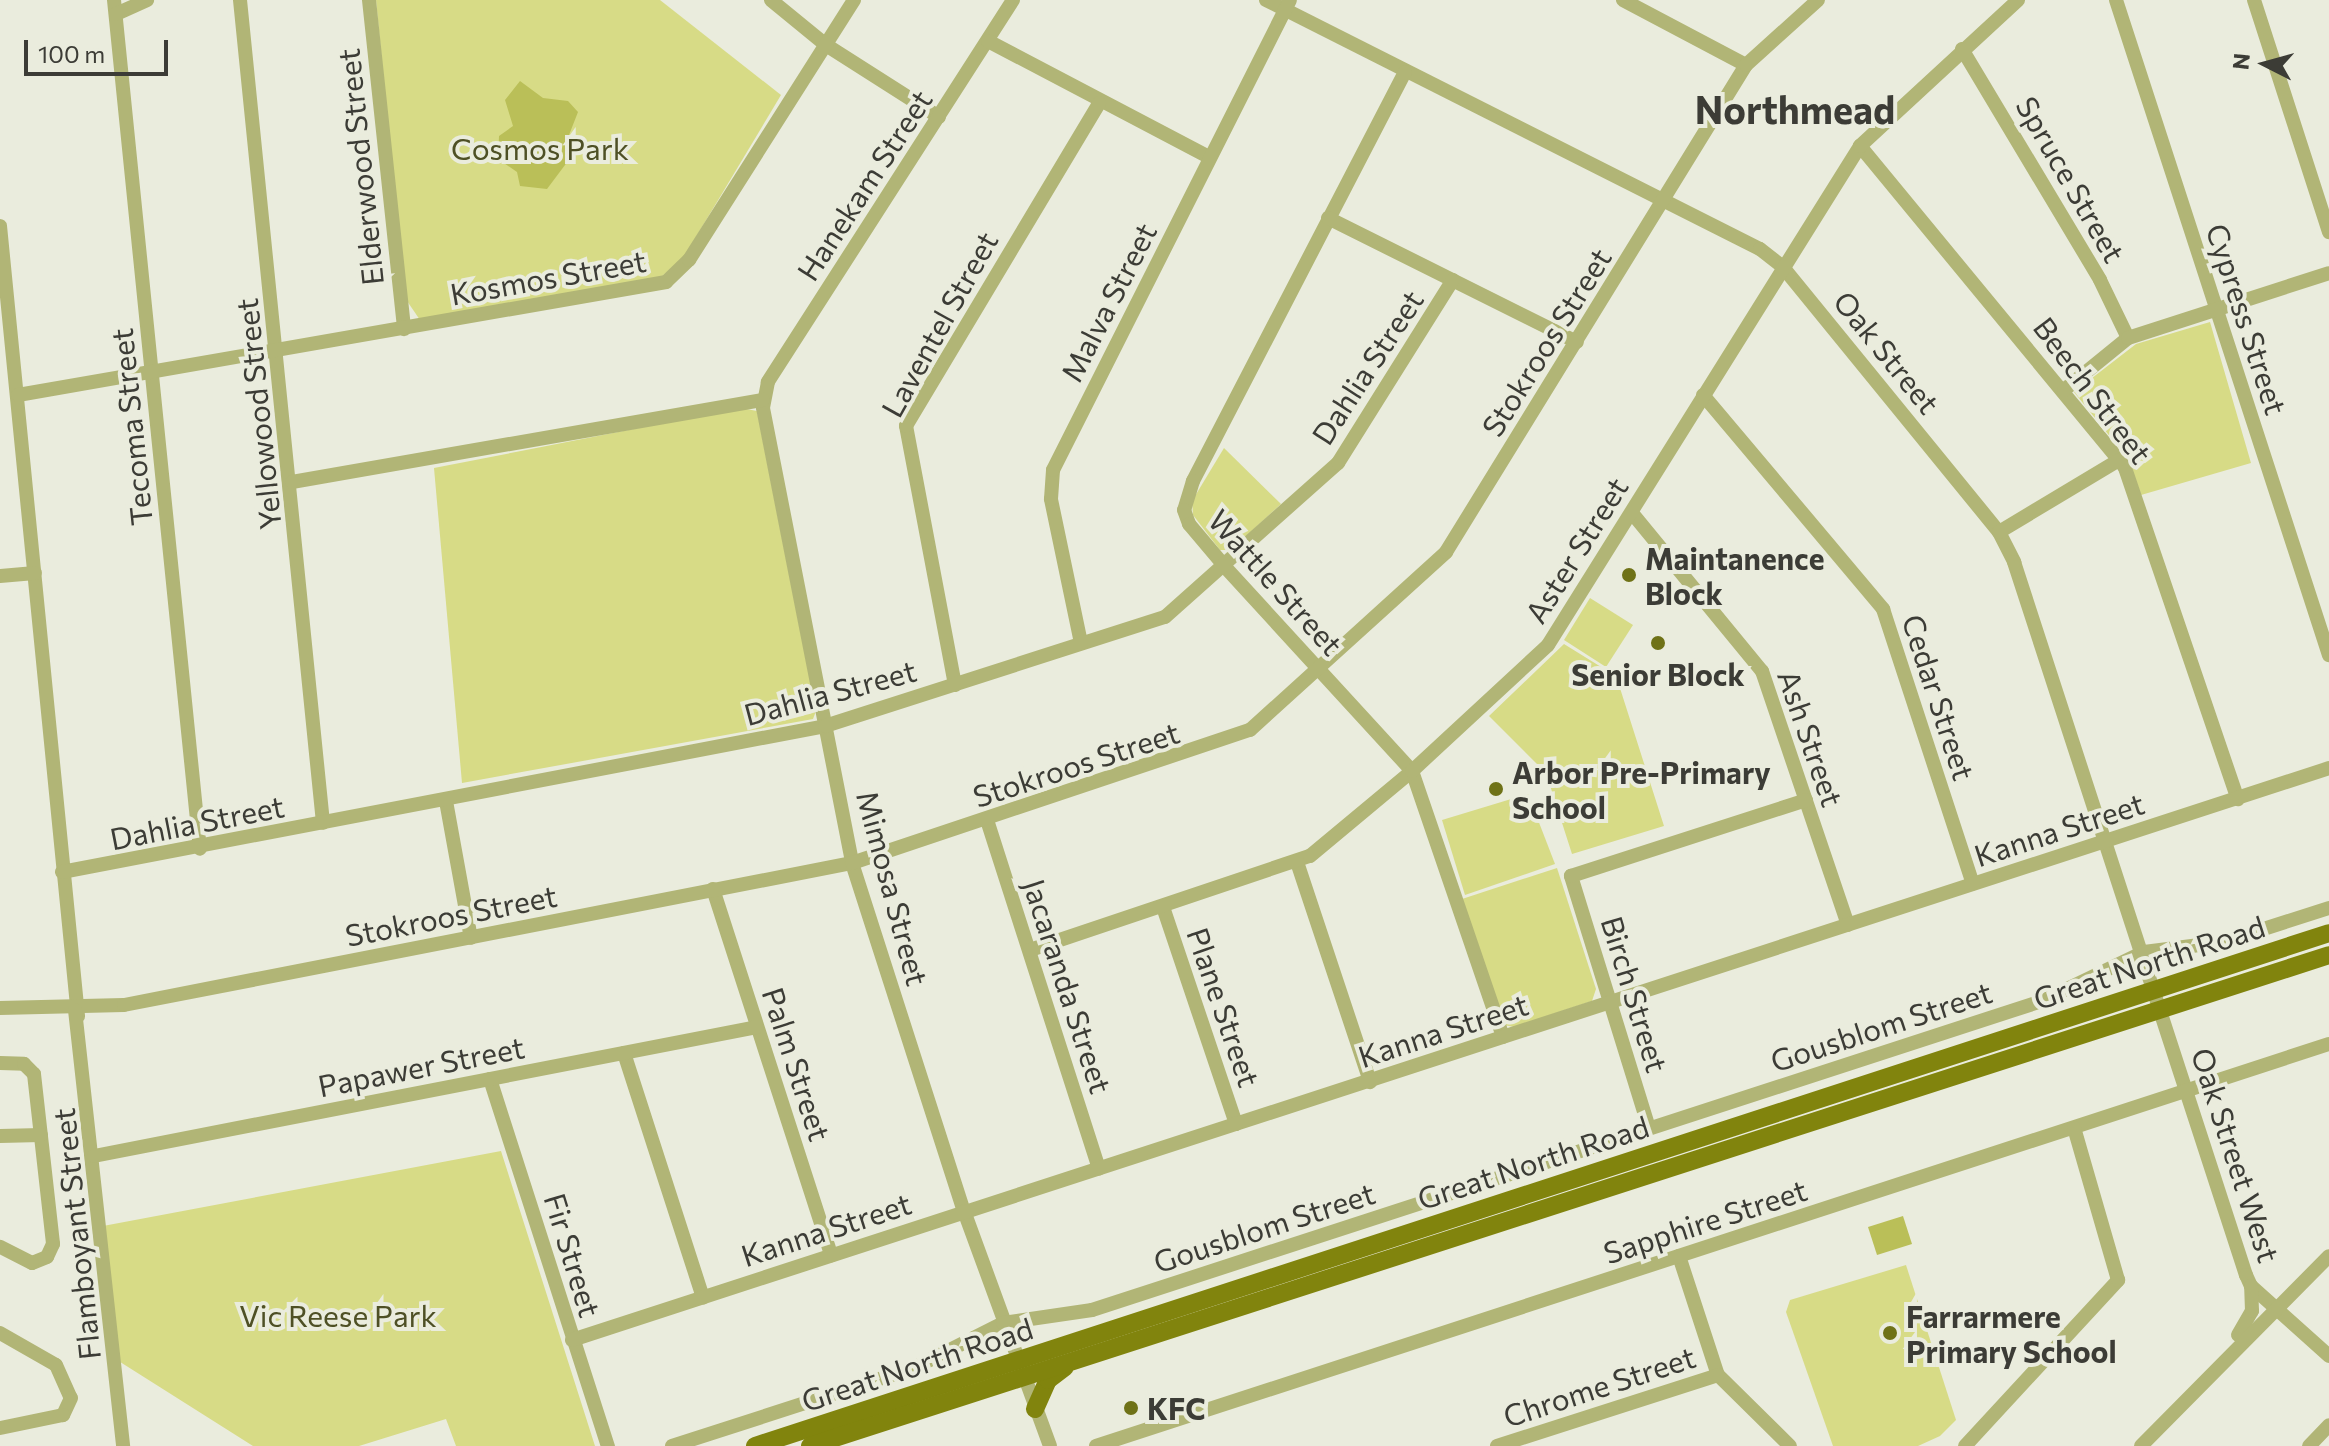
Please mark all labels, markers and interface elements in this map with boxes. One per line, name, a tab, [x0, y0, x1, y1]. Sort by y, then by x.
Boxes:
scale bar	[28, 24, 172, 74]
north arrow	[2225, 24, 2305, 104]
text: 100 m	[38, 39, 105, 68]
street label: Elderwood Street	[330, 47, 390, 287]
text: N	[2226, 52, 2255, 71]
street label: Hanekam Street	[789, 83, 939, 287]
district label: Northmead	[1695, 86, 1895, 132]
street label: Spruce Street	[2009, 90, 2133, 268]
park label: Cosmos Park	[451, 130, 629, 166]
street label: Malva Street	[1053, 217, 1163, 387]
street label: Cypress Street	[2199, 219, 2295, 419]
street label: Laventel Street	[873, 225, 1005, 423]
street label: Stokroos Street	[1474, 241, 1618, 443]
street label: Kosmos Street	[447, 242, 649, 312]
street label: Dahlia Street	[1304, 283, 1430, 451]
street label: Oak Street	[1827, 284, 1947, 420]
street label: Yellowood Street	[228, 297, 288, 531]
street label: Beech Street	[2026, 310, 2160, 470]
street label: Tecoma Street	[103, 327, 159, 527]
street label: Aster Street	[1517, 471, 1635, 629]
street label: Wattle Street	[1201, 502, 1351, 662]
place label: Maintanence Block	[1645, 540, 1824, 610]
marker: Maintanence Block	[1620, 566, 1638, 584]
street label: Cedar Street	[1895, 610, 1983, 784]
marker: Senior Block	[1649, 634, 1667, 652]
street label: Dahlia Street	[740, 652, 920, 732]
place label: Senior Block	[1571, 656, 1745, 692]
street label: Ash Street	[1771, 665, 1851, 811]
street label: Stokroos Street	[968, 714, 1184, 814]
place label: Arbor Pre-Primary School	[1512, 754, 1771, 824]
marker: Arbor Pre-Primary School	[1487, 780, 1505, 798]
street label: Kanna Street	[1970, 785, 2148, 873]
street label: Dahlia Street	[107, 787, 287, 857]
street label: Mimosa Street	[850, 787, 936, 989]
street label: Jacaranda Street	[1016, 874, 1120, 1098]
street label: Stokroos Street	[342, 877, 560, 953]
street label: Great North Road	[2029, 908, 2269, 1016]
street label: Birch Street	[1594, 912, 1676, 1076]
street label: Plane Street	[1180, 923, 1268, 1091]
street label: Gousblom Street	[1766, 973, 1996, 1079]
street label: Palm Street	[755, 983, 839, 1145]
street label: Kanna Street	[1354, 986, 1532, 1074]
street label: Papawer Street	[315, 1028, 527, 1104]
street label: Oak Street West	[2184, 1043, 2288, 1267]
street label: Flamboyant Street	[45, 1106, 107, 1362]
street label: Great North Road	[1413, 1108, 1653, 1216]
street label: Sapphire Street	[1599, 1171, 1811, 1271]
street label: Gousblom Street	[1149, 1174, 1379, 1280]
street label: Kanna Street	[737, 1185, 915, 1273]
street label: Fir Street	[537, 1189, 609, 1321]
park label: Vic Reese Park	[239, 1297, 437, 1333]
place label: Farrarmere Primary School	[1906, 1298, 2117, 1368]
street label: Great North Road	[797, 1310, 1037, 1418]
marker: Farrarmere Primary School	[1881, 1324, 1899, 1342]
street label: Chrome Street	[1498, 1338, 1700, 1434]
place label: KFC	[1147, 1390, 1206, 1426]
marker: KFC	[1122, 1399, 1140, 1417]

